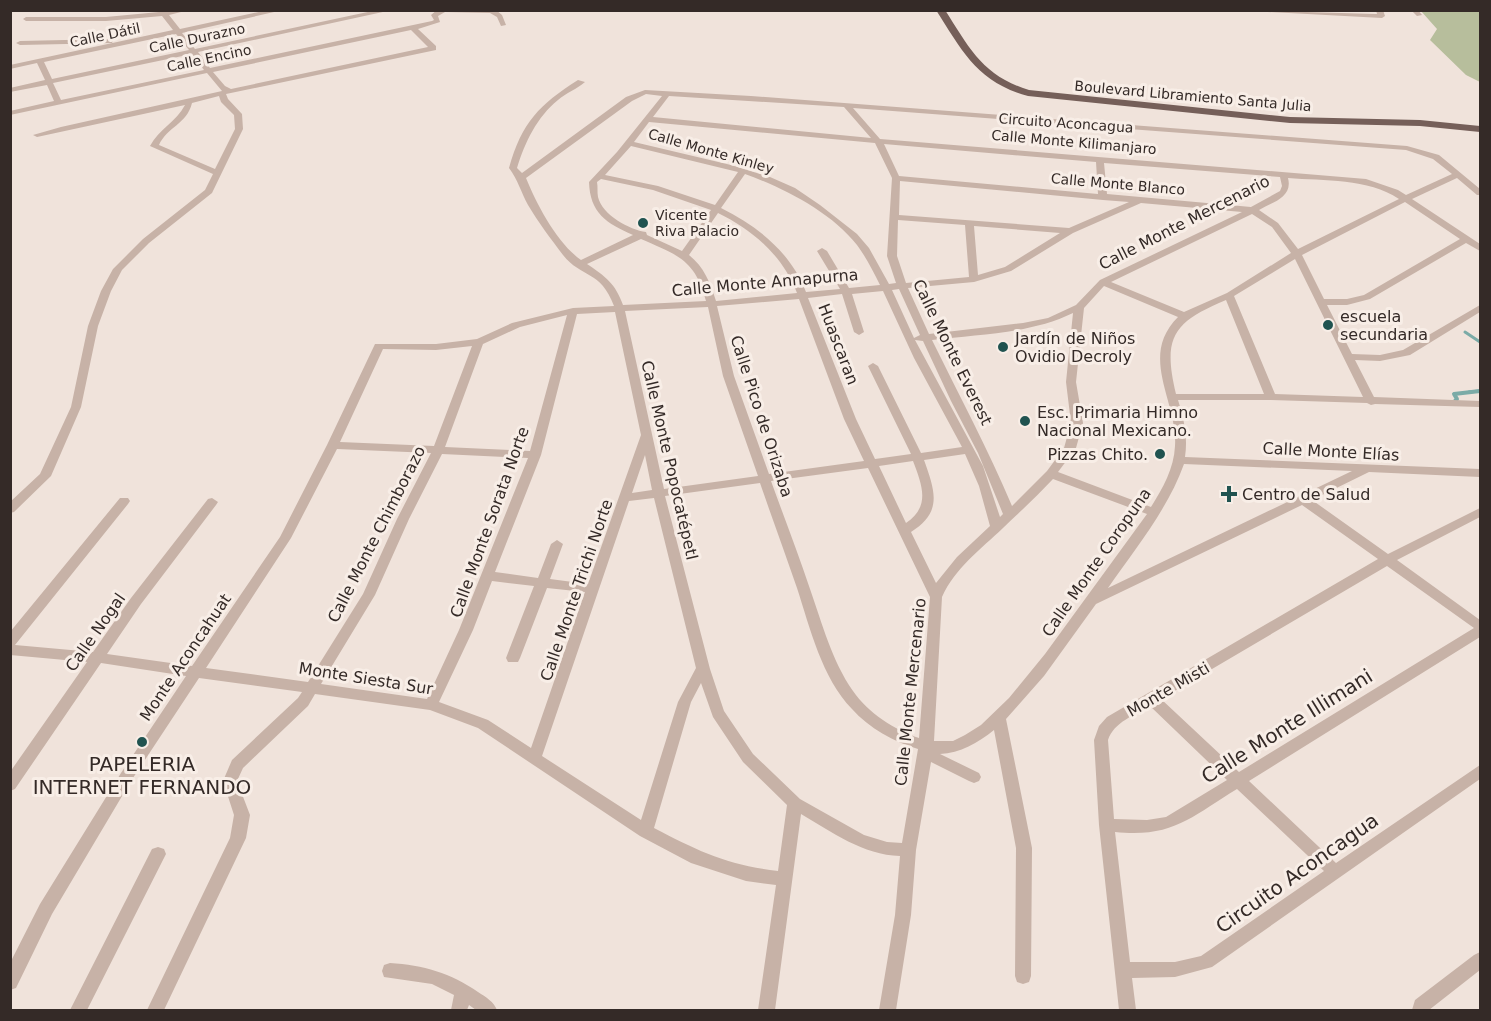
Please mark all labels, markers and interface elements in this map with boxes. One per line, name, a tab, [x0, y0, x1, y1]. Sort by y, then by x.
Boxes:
street label: Calle Dátil	[68, 20, 142, 50]
street label: Calle Durazno	[147, 20, 247, 56]
street label: Calle Encino	[165, 41, 253, 75]
street label: Boulevard Libramiento Santa Julia	[1074, 78, 1312, 114]
street label: Circuito Aconcagua	[998, 110, 1134, 136]
street label: Calle Monte Kinley	[646, 125, 776, 177]
street label: Calle Monte Kilimanjaro	[991, 127, 1157, 157]
street label: Calle Monte Blanco	[1050, 170, 1186, 198]
street label: Calle Monte Mercenario	[1096, 171, 1273, 274]
place label: Vicente Riva Palacio	[655, 207, 739, 239]
marker: Vicente Riva Palacio	[636, 216, 650, 230]
street label: Calle Monte Annapurna	[671, 265, 859, 300]
street label: Calle Monte Everest	[909, 276, 996, 428]
street label: Huascaran	[814, 301, 863, 387]
place label: escuela secundaria	[1340, 307, 1428, 344]
marker: escuela secundaria	[1321, 318, 1335, 332]
place label: Jardín de Niños Ovidio Decroly	[1014, 329, 1135, 366]
street label: Calle Pico de Orizaba	[726, 333, 797, 499]
marker: Jardín de Niños Ovidio Decroly	[996, 340, 1010, 354]
street label: Calle Monte Popocatépetl	[637, 359, 702, 562]
place label: Esc. Primaria Himno Nacional Mexicano.	[1037, 403, 1198, 440]
marker: Esc. Primaria Himno Nacional Mexicano.	[1018, 414, 1032, 428]
street label: Calle Monte Sorata Norte	[446, 424, 533, 620]
street label: Calle Monte Elías	[1262, 438, 1400, 465]
street label: Calle Monte Chimborazo	[324, 443, 429, 626]
place label: Pizzas Chito.	[1048, 445, 1148, 464]
marker: Pizzas Chito.	[1153, 447, 1167, 461]
street label: Calle Monte Coropuna	[1038, 484, 1155, 640]
marker: Centro de Salud	[1220, 485, 1238, 503]
place label: Centro de Salud	[1242, 485, 1370, 504]
street label: Calle Monte Trichi Norte	[536, 497, 617, 684]
street label: Calle Nogal	[62, 590, 129, 675]
street label: Monte Aconcahuat	[136, 590, 235, 724]
street label: Calle Monte Mercenario	[891, 597, 930, 787]
street label: Monte Siesta Sur	[297, 658, 435, 699]
street label: Monte Misti	[1124, 658, 1213, 721]
street label: Calle Monte Illimani	[1197, 664, 1377, 788]
marker: PAPELERIA INTERNET FERNANDO	[135, 735, 149, 749]
place label: PAPELERIA INTERNET FERNANDO	[33, 752, 251, 799]
street label: Circuito Aconcagua	[1211, 808, 1383, 938]

